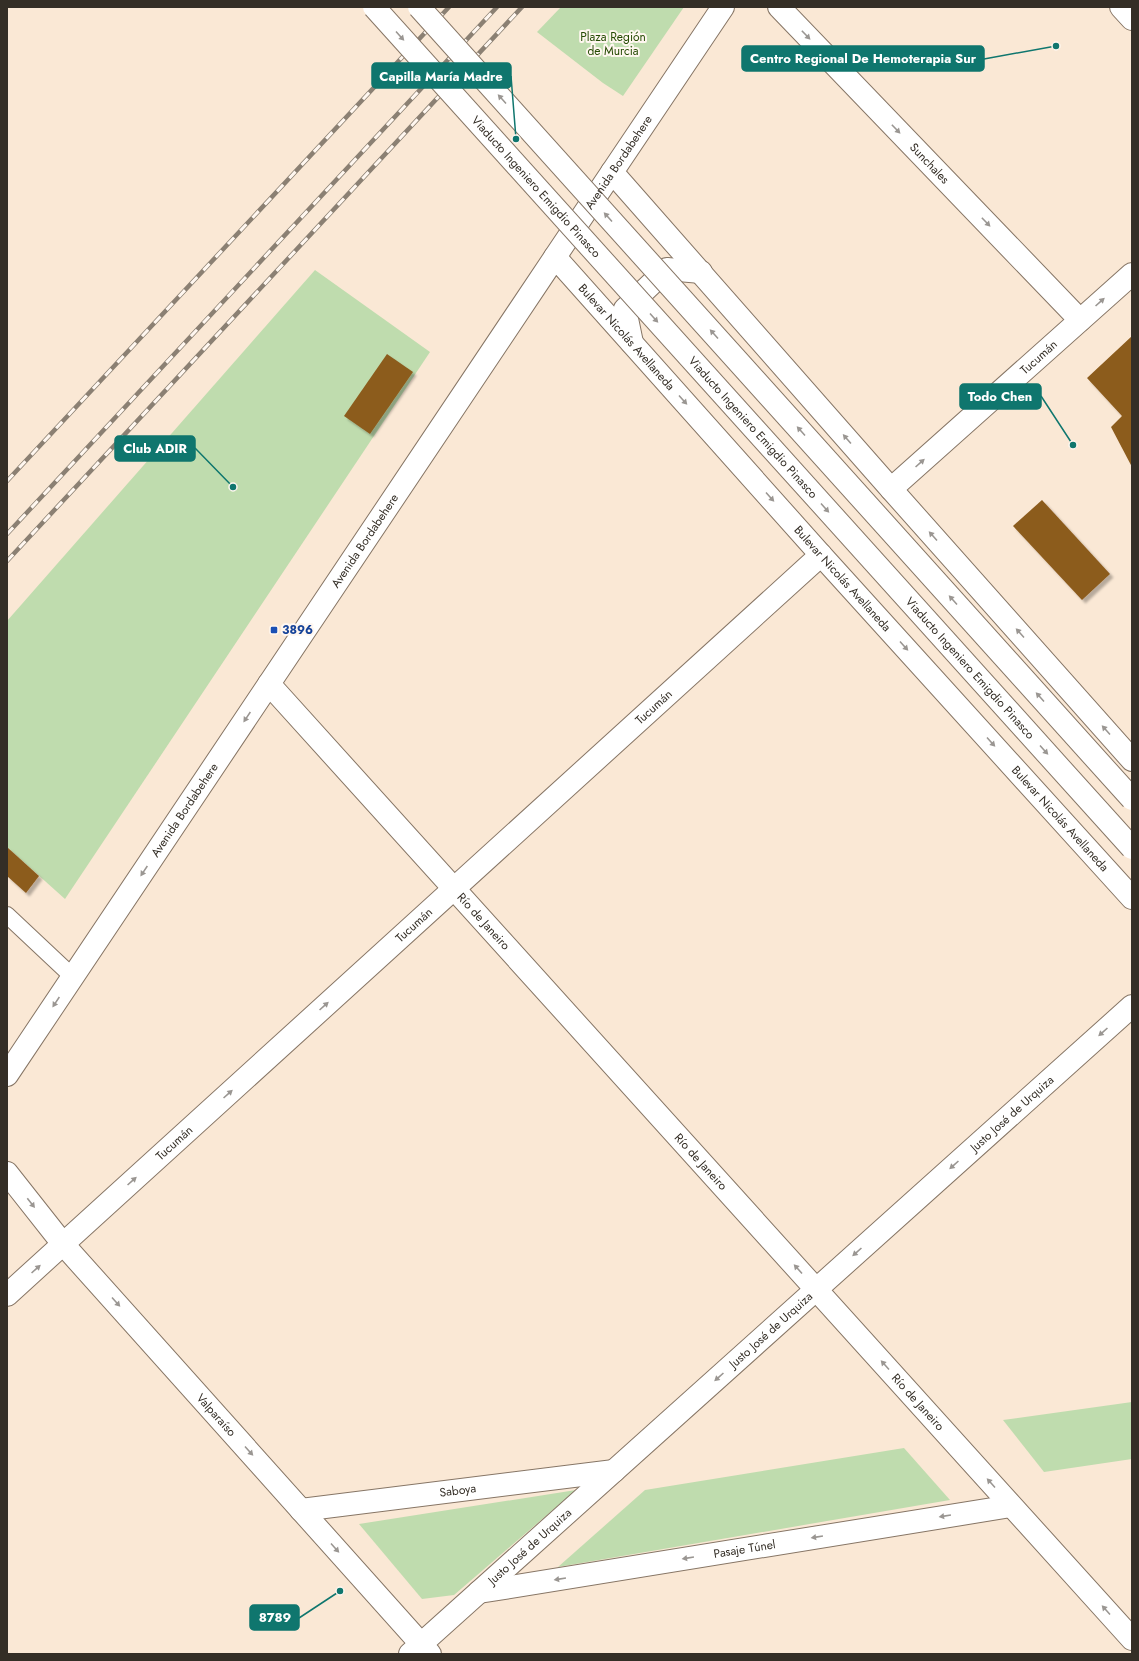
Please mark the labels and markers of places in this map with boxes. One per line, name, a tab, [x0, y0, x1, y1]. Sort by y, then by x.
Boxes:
callout: Centro Regional De Hemoterapia Sur	[742, 46, 984, 71]
callout: Capilla María Madre	[372, 63, 511, 88]
callout: Todo Chen	[960, 384, 1041, 409]
callout: Club ADIR	[115, 436, 195, 461]
place label: 3896	[282, 621, 313, 639]
marker: 3896	[269, 625, 279, 635]
callout: 8789	[250, 1605, 299, 1630]

